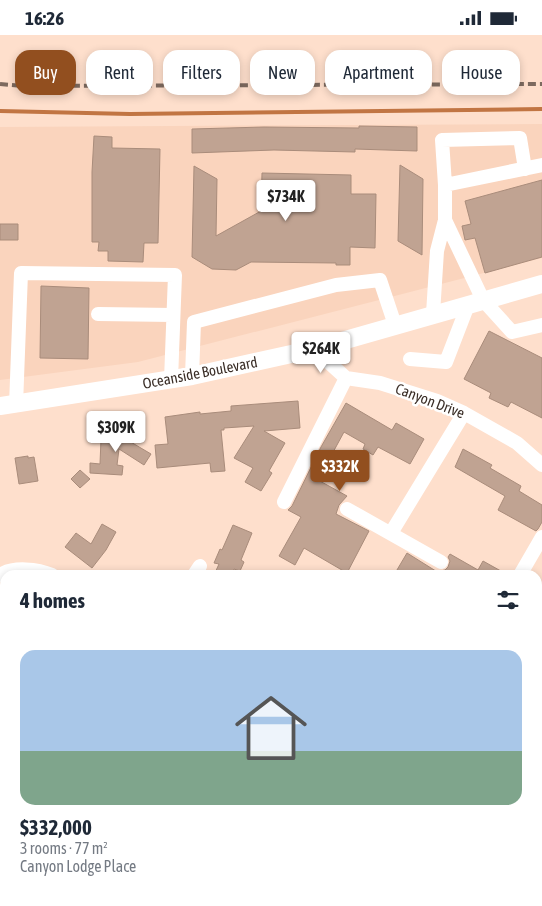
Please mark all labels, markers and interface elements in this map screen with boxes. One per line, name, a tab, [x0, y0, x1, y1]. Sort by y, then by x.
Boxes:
text: 16:26	[25, 7, 64, 29]
chip: Buy	[15, 50, 76, 95]
chip: Rent	[86, 50, 153, 95]
chip: Filters	[163, 50, 240, 95]
chip: New	[250, 50, 315, 95]
chip: Apartment	[325, 50, 432, 95]
chip: House	[442, 50, 520, 95]
pin: $734K	[251, 179, 321, 222]
text: $734K	[267, 187, 305, 205]
pin: $264K	[286, 331, 356, 374]
text: $264K	[302, 339, 340, 357]
street label: Oceanside Boulevard	[141, 353, 259, 392]
street label: Canyon Drive	[393, 380, 467, 422]
pin: $309K	[81, 411, 151, 453]
text: $309K	[97, 418, 135, 436]
pin: $332K	[305, 449, 375, 492]
text: $332K	[321, 457, 359, 475]
icon: filters	[494, 586, 522, 614]
text: 4 homes	[20, 588, 85, 612]
icon: home	[226, 683, 316, 773]
text: $332,000	[20, 815, 92, 839]
text: 3 rooms · 77 m²	[20, 839, 108, 857]
text: Canyon Lodge Place	[20, 857, 136, 875]

